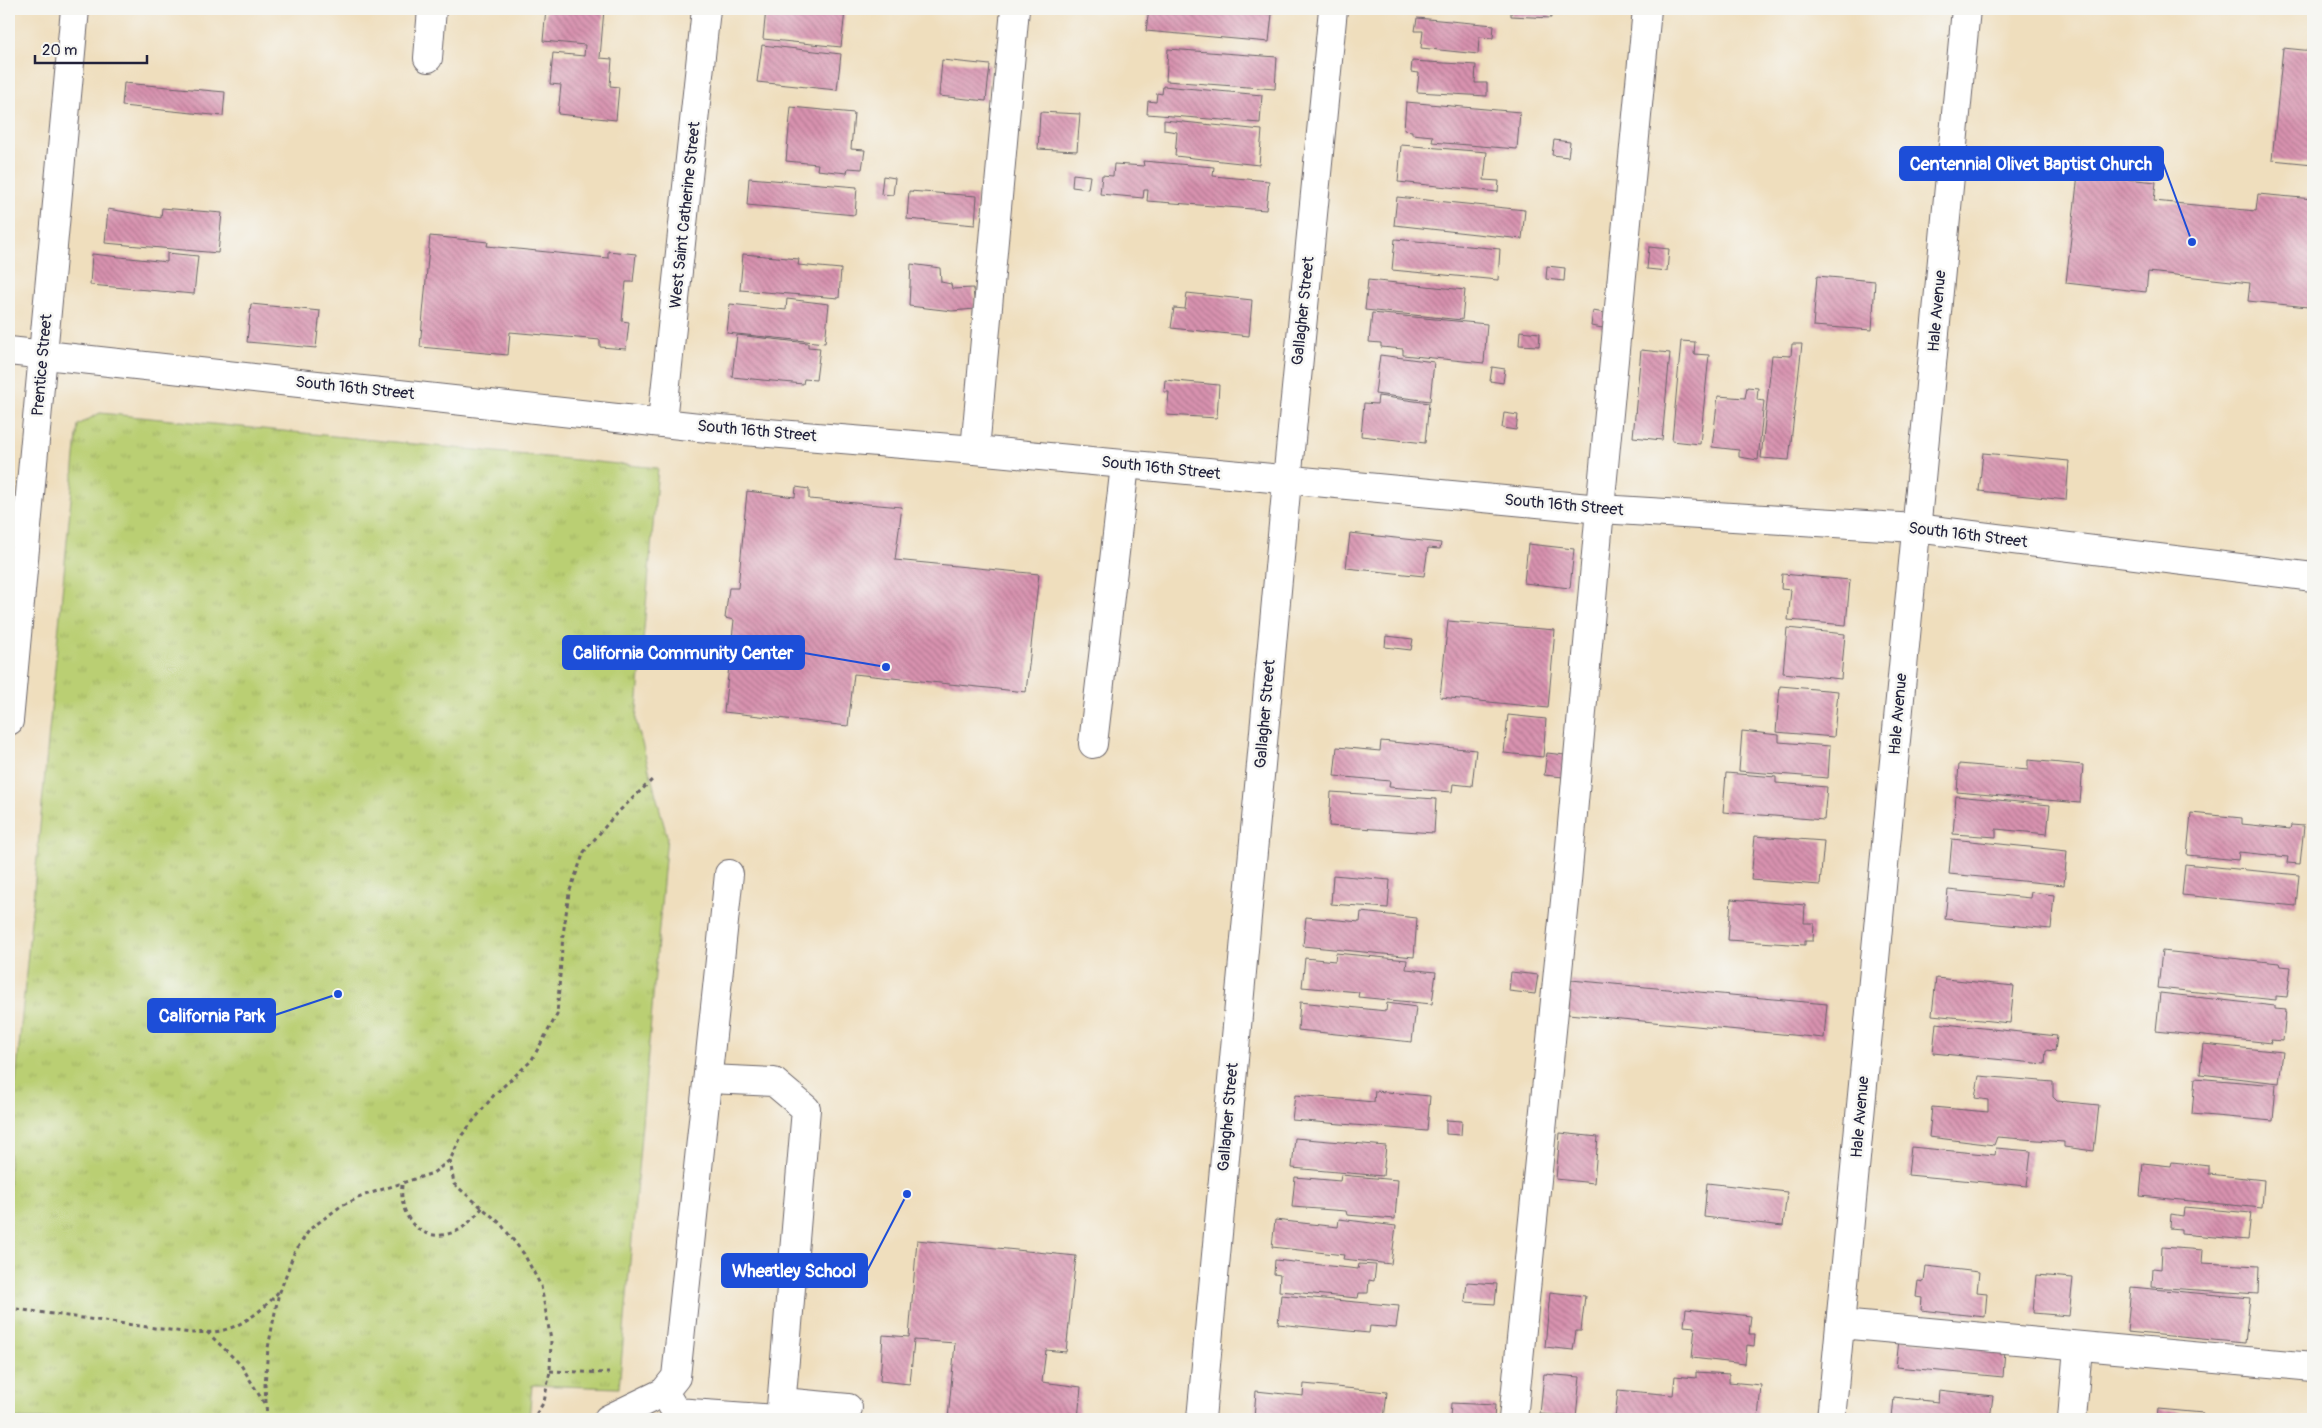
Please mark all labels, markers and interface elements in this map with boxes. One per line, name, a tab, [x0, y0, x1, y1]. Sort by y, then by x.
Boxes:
scale bar	[35, 32, 148, 64]
text: 20 m	[42, 41, 77, 60]
street label: West Saint Catherine Street	[665, 120, 705, 309]
callout: Centennial Olivet Baptist Church	[1900, 147, 2163, 180]
text: Centennial Olivet Baptist Church	[1910, 153, 2153, 176]
street label: Gallagher Street	[1287, 255, 1319, 366]
street label: Hale Avenue	[1923, 269, 1951, 353]
street label: Prentice Street	[28, 313, 56, 417]
street label: South 16th Street	[294, 372, 416, 404]
street label: South 16th Street	[696, 416, 818, 446]
street label: South 16th Street	[1100, 452, 1222, 484]
street label: South 16th Street	[1503, 490, 1625, 520]
street label: South 16th Street	[1907, 518, 2029, 552]
callout: California Community Center	[563, 636, 804, 669]
text: California Community Center	[573, 642, 794, 665]
street label: Gallagher Street	[1250, 658, 1280, 769]
street label: Hale Avenue	[1884, 672, 1912, 756]
callout: California Park	[148, 999, 275, 1032]
text: California Park	[159, 1005, 266, 1028]
street label: Gallagher Street	[1213, 1061, 1243, 1172]
street label: Hale Avenue	[1846, 1075, 1874, 1159]
callout: Wheatley School	[722, 1254, 867, 1287]
text: Wheatley School	[732, 1260, 856, 1283]

